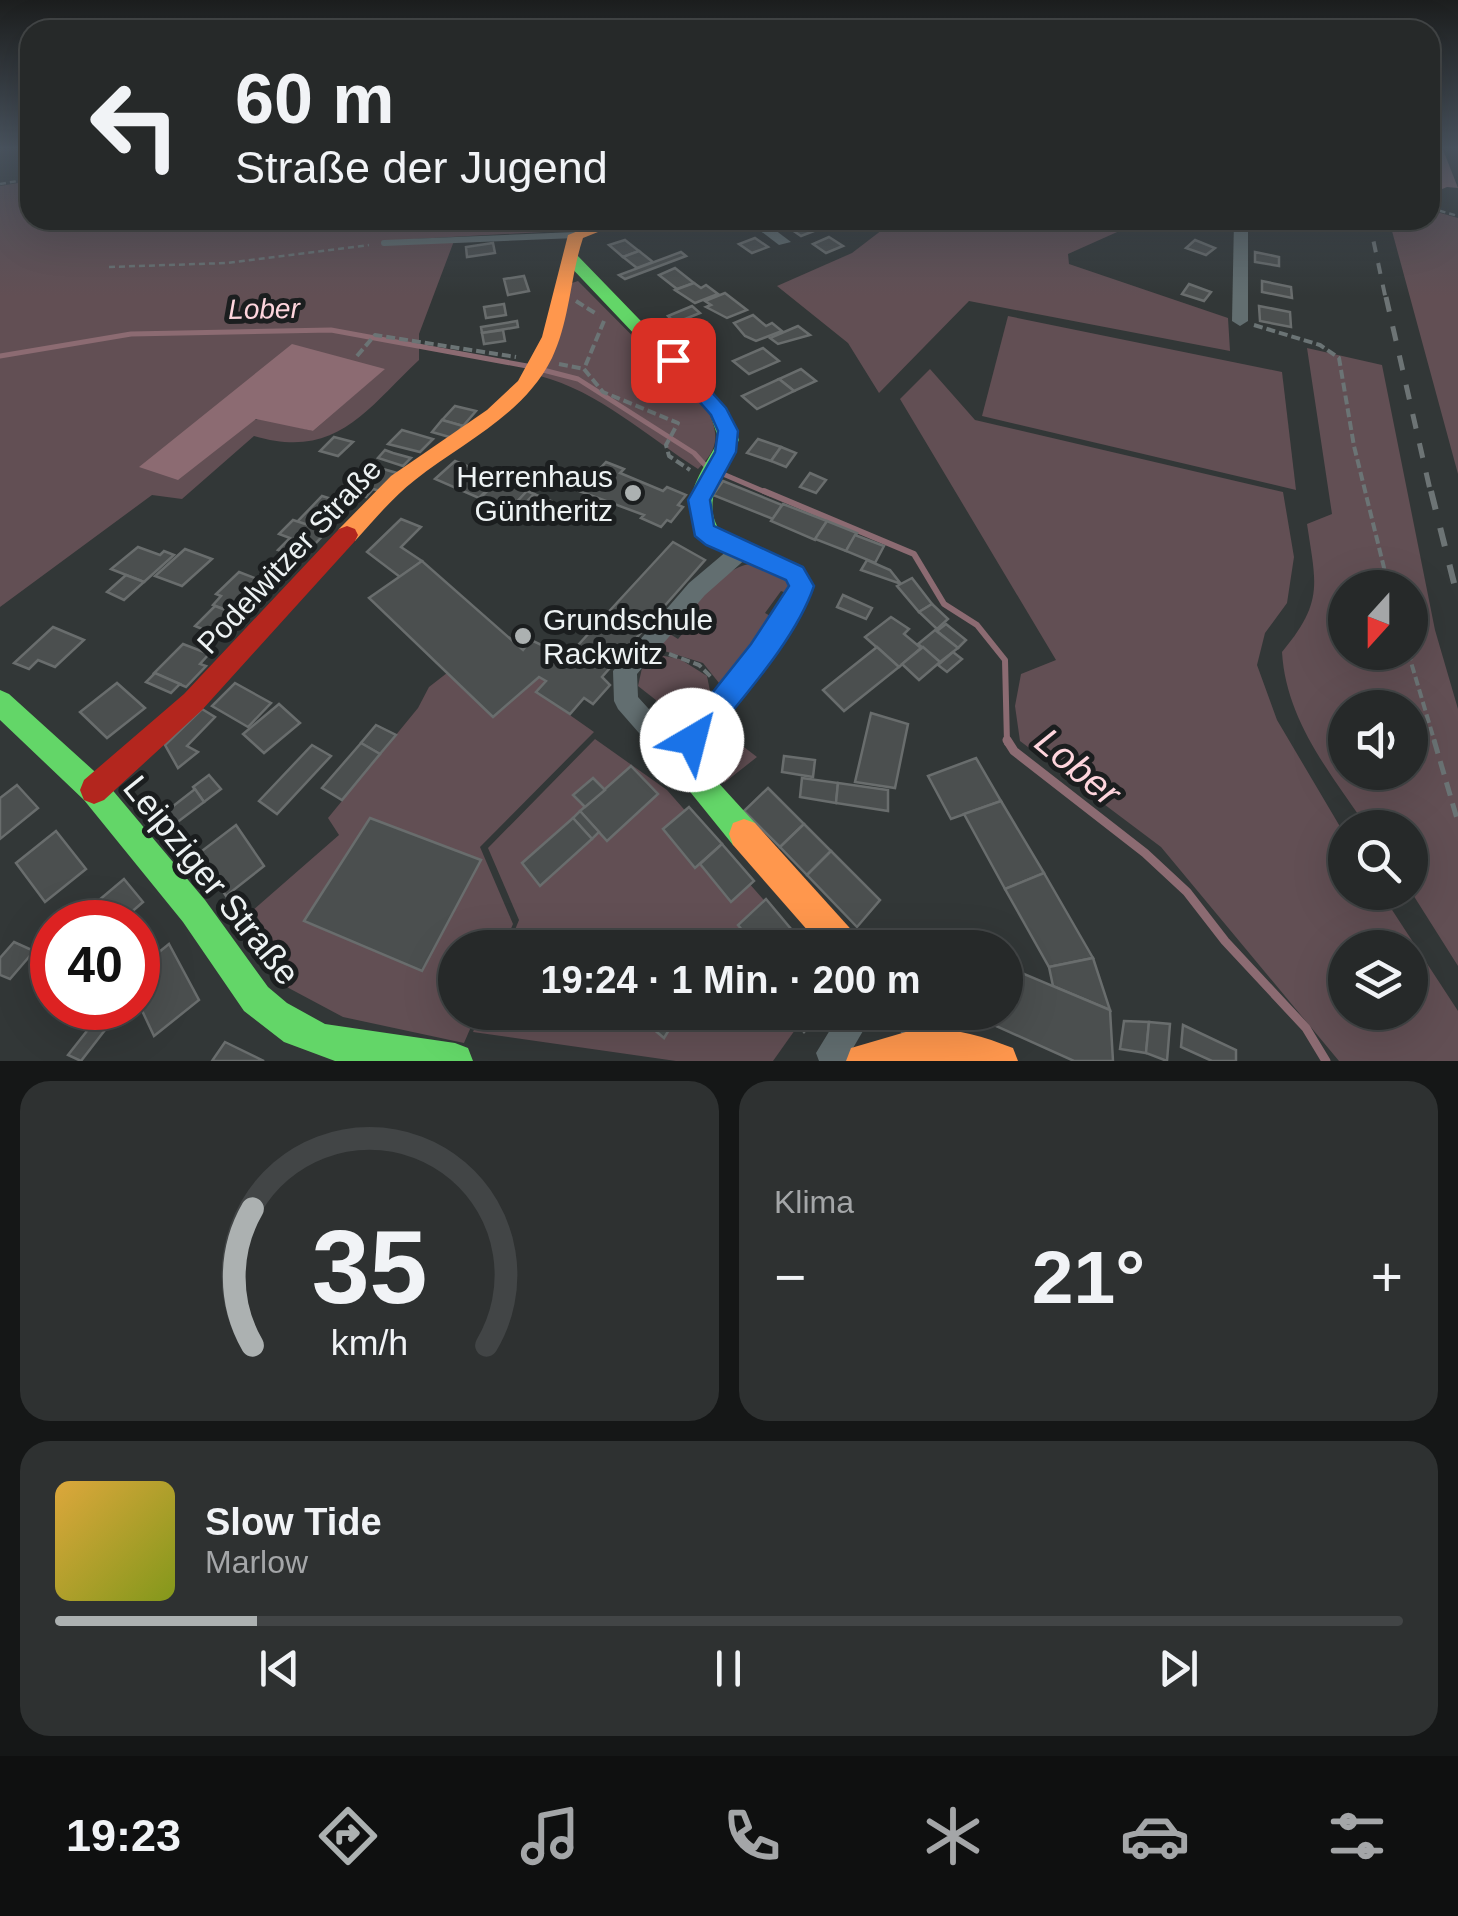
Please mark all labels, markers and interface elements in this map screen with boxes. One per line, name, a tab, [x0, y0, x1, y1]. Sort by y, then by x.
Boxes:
icon: left	[70, 60, 200, 190]
text: 60 m	[235, 60, 395, 138]
text: Straße der Jugend	[235, 142, 608, 193]
water label: Lober	[228, 293, 302, 325]
pin	[631, 318, 716, 403]
icon: arrive	[646, 333, 701, 388]
street label: Podelwitzer Straße	[191, 452, 387, 660]
place label: Herrenhaus Güntheritz	[456, 460, 613, 527]
marker: Herrenhaus Güntheritz	[622, 482, 644, 504]
north arrow	[1328, 570, 1428, 670]
map controls	[1328, 570, 1428, 1030]
place label: Grundschule Rackwitz	[543, 603, 713, 670]
marker: Grundschule Rackwitz	[512, 625, 534, 647]
position arrow	[640, 688, 744, 792]
button: sound	[1328, 690, 1428, 790]
water label: Lober	[1027, 720, 1130, 815]
street label: Leipziger Straße	[116, 768, 308, 992]
button: search	[1328, 810, 1428, 910]
speed limit sign: 40	[30, 900, 160, 1030]
button: layers	[1328, 930, 1428, 1030]
text: 19:24 · 1 Min. · 200 m	[540, 959, 921, 1001]
text: Klima	[774, 1184, 854, 1220]
text: 35	[312, 1209, 427, 1325]
text: 21°	[1032, 1235, 1145, 1319]
text: −	[774, 1246, 806, 1308]
text: +	[1371, 1246, 1403, 1308]
text: km/h	[331, 1323, 408, 1363]
text: Slow Tide	[205, 1501, 382, 1543]
text: Marlow	[205, 1544, 308, 1580]
icon: previous	[252, 1641, 307, 1696]
icon: pause	[701, 1641, 756, 1696]
icon: next	[1151, 1641, 1206, 1696]
icon: directions	[313, 1801, 383, 1871]
icon: music	[515, 1801, 585, 1871]
icon: phone	[717, 1801, 787, 1871]
icon: climate	[918, 1801, 988, 1871]
icon: car	[1120, 1801, 1190, 1871]
icon: filters	[1322, 1801, 1392, 1871]
text: 19:23	[66, 1810, 181, 1861]

